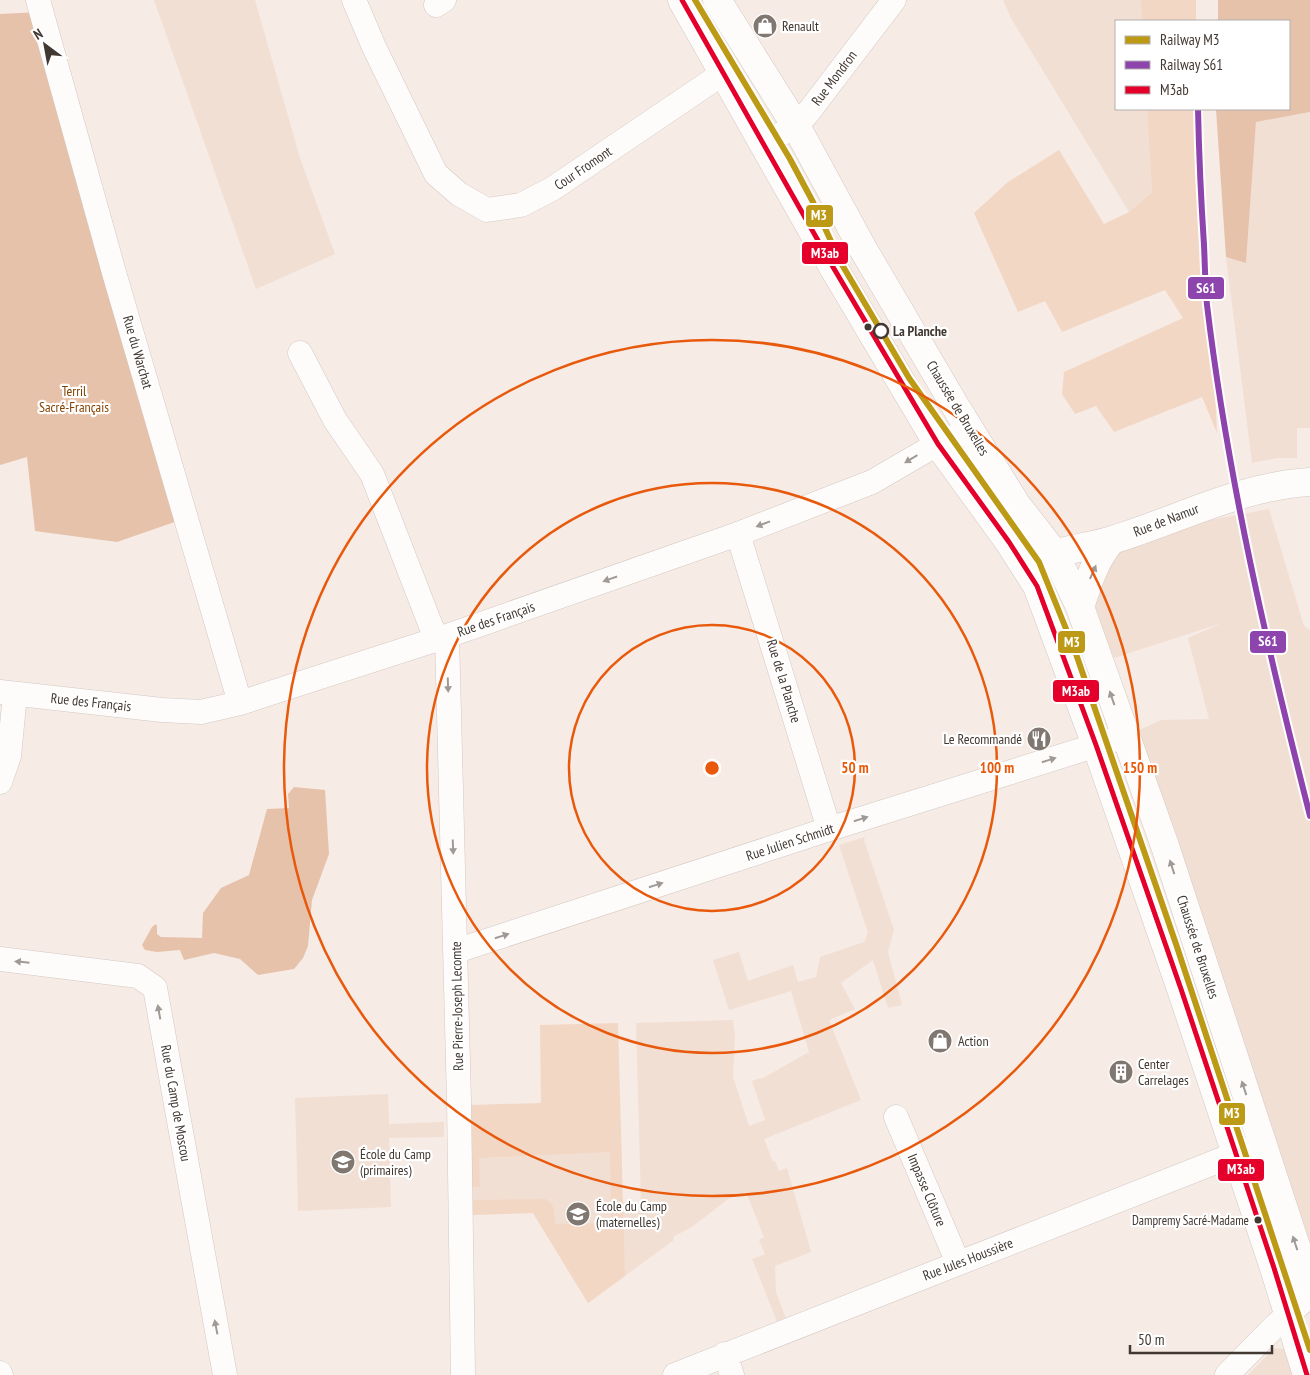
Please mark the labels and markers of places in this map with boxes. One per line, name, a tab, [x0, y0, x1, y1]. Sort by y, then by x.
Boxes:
shop icon: Renault	[752, 13, 778, 39]
place label: Renault	[782, 17, 819, 35]
unlabelled marker	[863, 322, 873, 332]
place label: La Planche	[893, 322, 947, 340]
marker: La Planche	[873, 323, 889, 339]
restaurant icon: Le Recommandé	[1026, 726, 1052, 752]
place label: Le Recommandé	[944, 730, 1022, 748]
centre of rings	[703, 759, 721, 777]
shop icon: Action	[927, 1028, 953, 1054]
place label: Action	[958, 1032, 989, 1050]
place label: Center Carrelages	[1138, 1055, 1189, 1089]
building icon: Center Carrelages	[1108, 1059, 1134, 1085]
place label: École du Camp (primaires)	[360, 1145, 431, 1179]
school or university icon: École du Camp (primaires)	[330, 1149, 356, 1175]
place label: École du Camp (maternelles)	[596, 1197, 667, 1231]
school or university icon: École du Camp (maternelles)	[565, 1201, 591, 1227]
place label: Dampremy Sacré-Madame	[1132, 1212, 1249, 1229]
marker: Dampremy Sacré-Madame	[1253, 1215, 1263, 1225]

